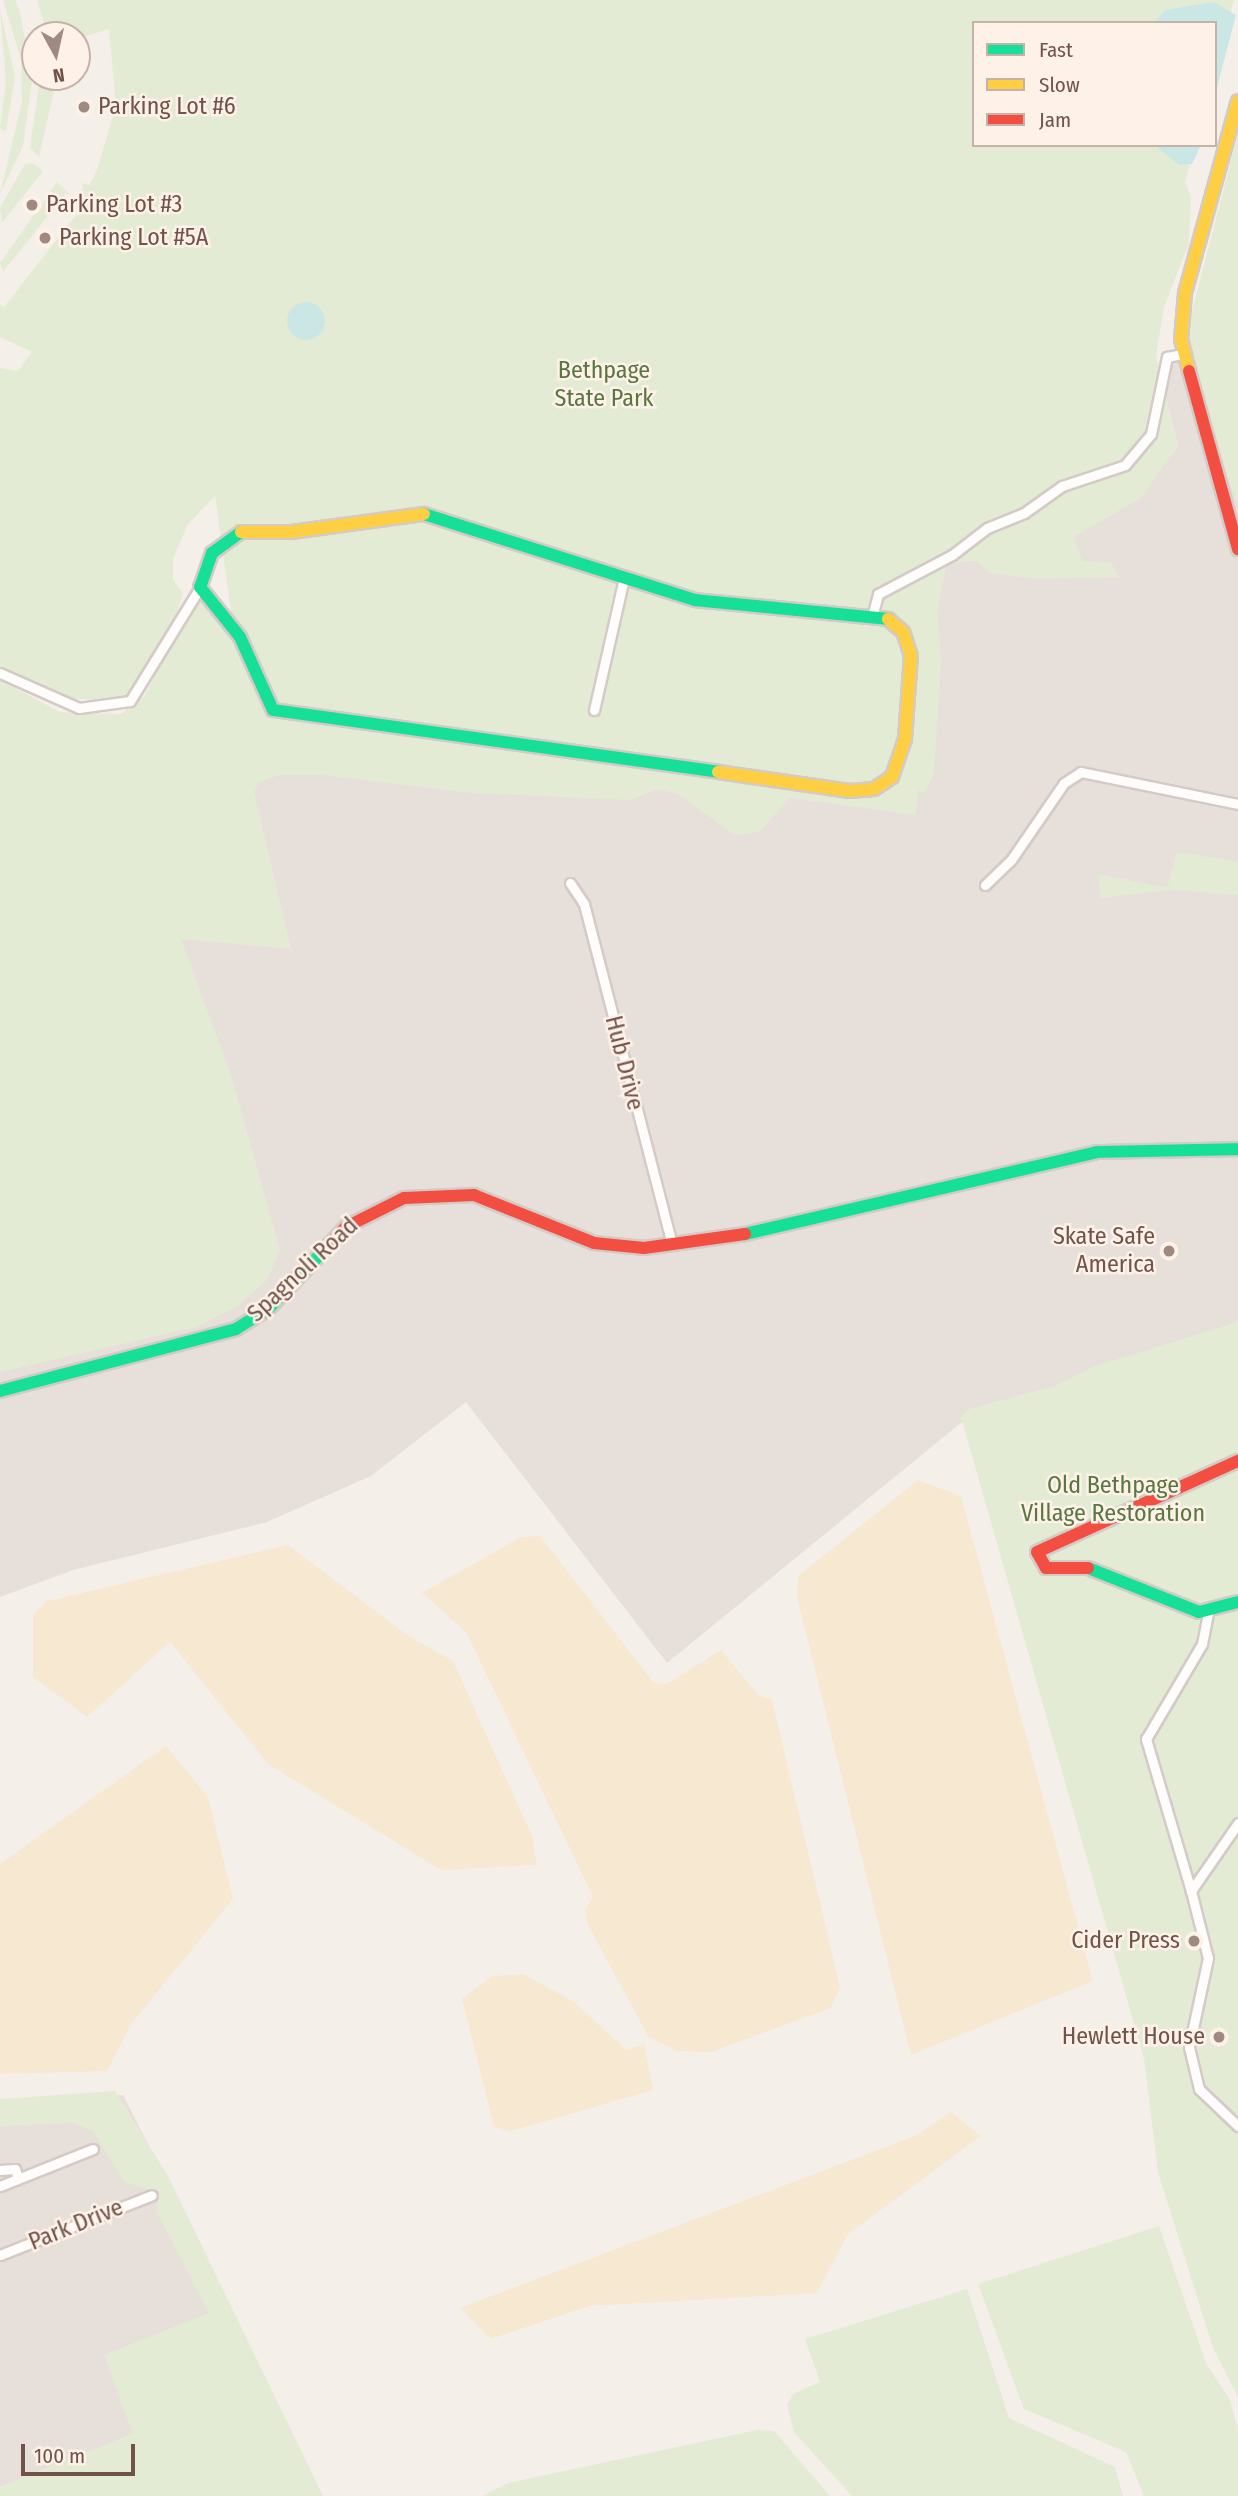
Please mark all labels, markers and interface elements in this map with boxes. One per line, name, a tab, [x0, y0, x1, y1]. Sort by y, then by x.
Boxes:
north arrow	[21, 21, 91, 91]
legend	[972, 21, 1217, 147]
text: Fast	[1039, 37, 1073, 63]
text: N	[51, 63, 66, 87]
text: Slow	[1039, 72, 1080, 98]
place label: Parking Lot #6	[98, 93, 236, 121]
marker: Parking Lot #6	[76, 99, 92, 115]
text: Jam	[1039, 107, 1071, 133]
place label: Parking Lot #3	[46, 191, 182, 219]
marker: Parking Lot #3	[24, 197, 40, 213]
place label: Parking Lot #5A	[59, 224, 208, 252]
marker: Parking Lot #5A	[37, 230, 53, 246]
park label: Bethpage State Park	[555, 357, 653, 413]
street label: Hub Drive	[598, 1013, 650, 1113]
street label: Spagnoli Road	[242, 1212, 364, 1328]
place label: Skate Safe America	[1053, 1223, 1155, 1279]
marker: Skate Safe America	[1161, 1243, 1177, 1259]
park label: Old Bethpage Village Restoration	[1021, 1472, 1205, 1528]
place label: Cider Press	[1071, 1927, 1180, 1955]
marker: Cider Press	[1186, 1933, 1202, 1949]
place label: Hewlett House	[1062, 2023, 1205, 2051]
marker: Hewlett House	[1211, 2029, 1227, 2045]
street label: Park Drive	[25, 2193, 127, 2257]
scale bar	[24, 2430, 138, 2474]
text: 100 m	[34, 2443, 85, 2469]

